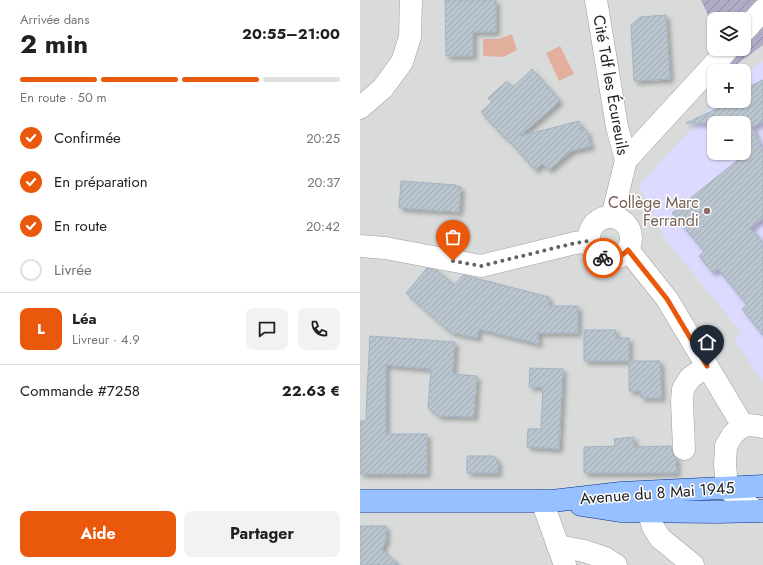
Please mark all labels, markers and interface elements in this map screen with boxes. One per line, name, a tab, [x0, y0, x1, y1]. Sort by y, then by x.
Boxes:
text: Arrivée dans	[20, 10, 89, 29]
map controls	[707, 12, 751, 160]
button: layers	[707, 12, 751, 56]
street label: Cité Tdf les Écureuils	[587, 13, 635, 157]
text: 20:55–21:00	[242, 23, 340, 45]
text: 2 min	[20, 25, 88, 63]
button: +	[707, 64, 751, 108]
text: En route · 50 m	[20, 88, 107, 107]
button: −	[707, 116, 751, 160]
icon: check	[20, 127, 42, 149]
text: Confirmée	[54, 127, 121, 149]
text: 20:25	[306, 129, 340, 148]
icon: check	[20, 171, 42, 193]
text: En préparation	[54, 171, 148, 193]
text: 20:37	[307, 173, 340, 192]
place label: Collège Marc Ferrandi	[608, 191, 699, 232]
marker: Collège Marc Ferrandi	[702, 206, 712, 216]
icon: check	[20, 215, 42, 237]
text: En route	[54, 215, 107, 237]
text: 20:42	[306, 217, 340, 236]
pin	[436, 220, 470, 261]
icon: bag	[442, 226, 464, 248]
courier	[583, 238, 623, 278]
icon: bike	[592, 247, 614, 269]
text: Livrée	[54, 259, 92, 281]
text: Léa	[72, 308, 97, 330]
button: chat	[246, 308, 288, 350]
button: phone	[298, 308, 340, 350]
text: L	[37, 318, 45, 340]
pin	[690, 325, 724, 366]
text: Livreur · 4.9	[72, 330, 140, 349]
icon: home	[696, 331, 718, 353]
text: Commande #7258	[20, 380, 140, 402]
text: 22.63 €	[282, 380, 340, 402]
street label: Avenue du 8 Mai 1945	[579, 476, 735, 510]
button: Aide	[20, 511, 176, 557]
button: Partager	[184, 511, 340, 557]

